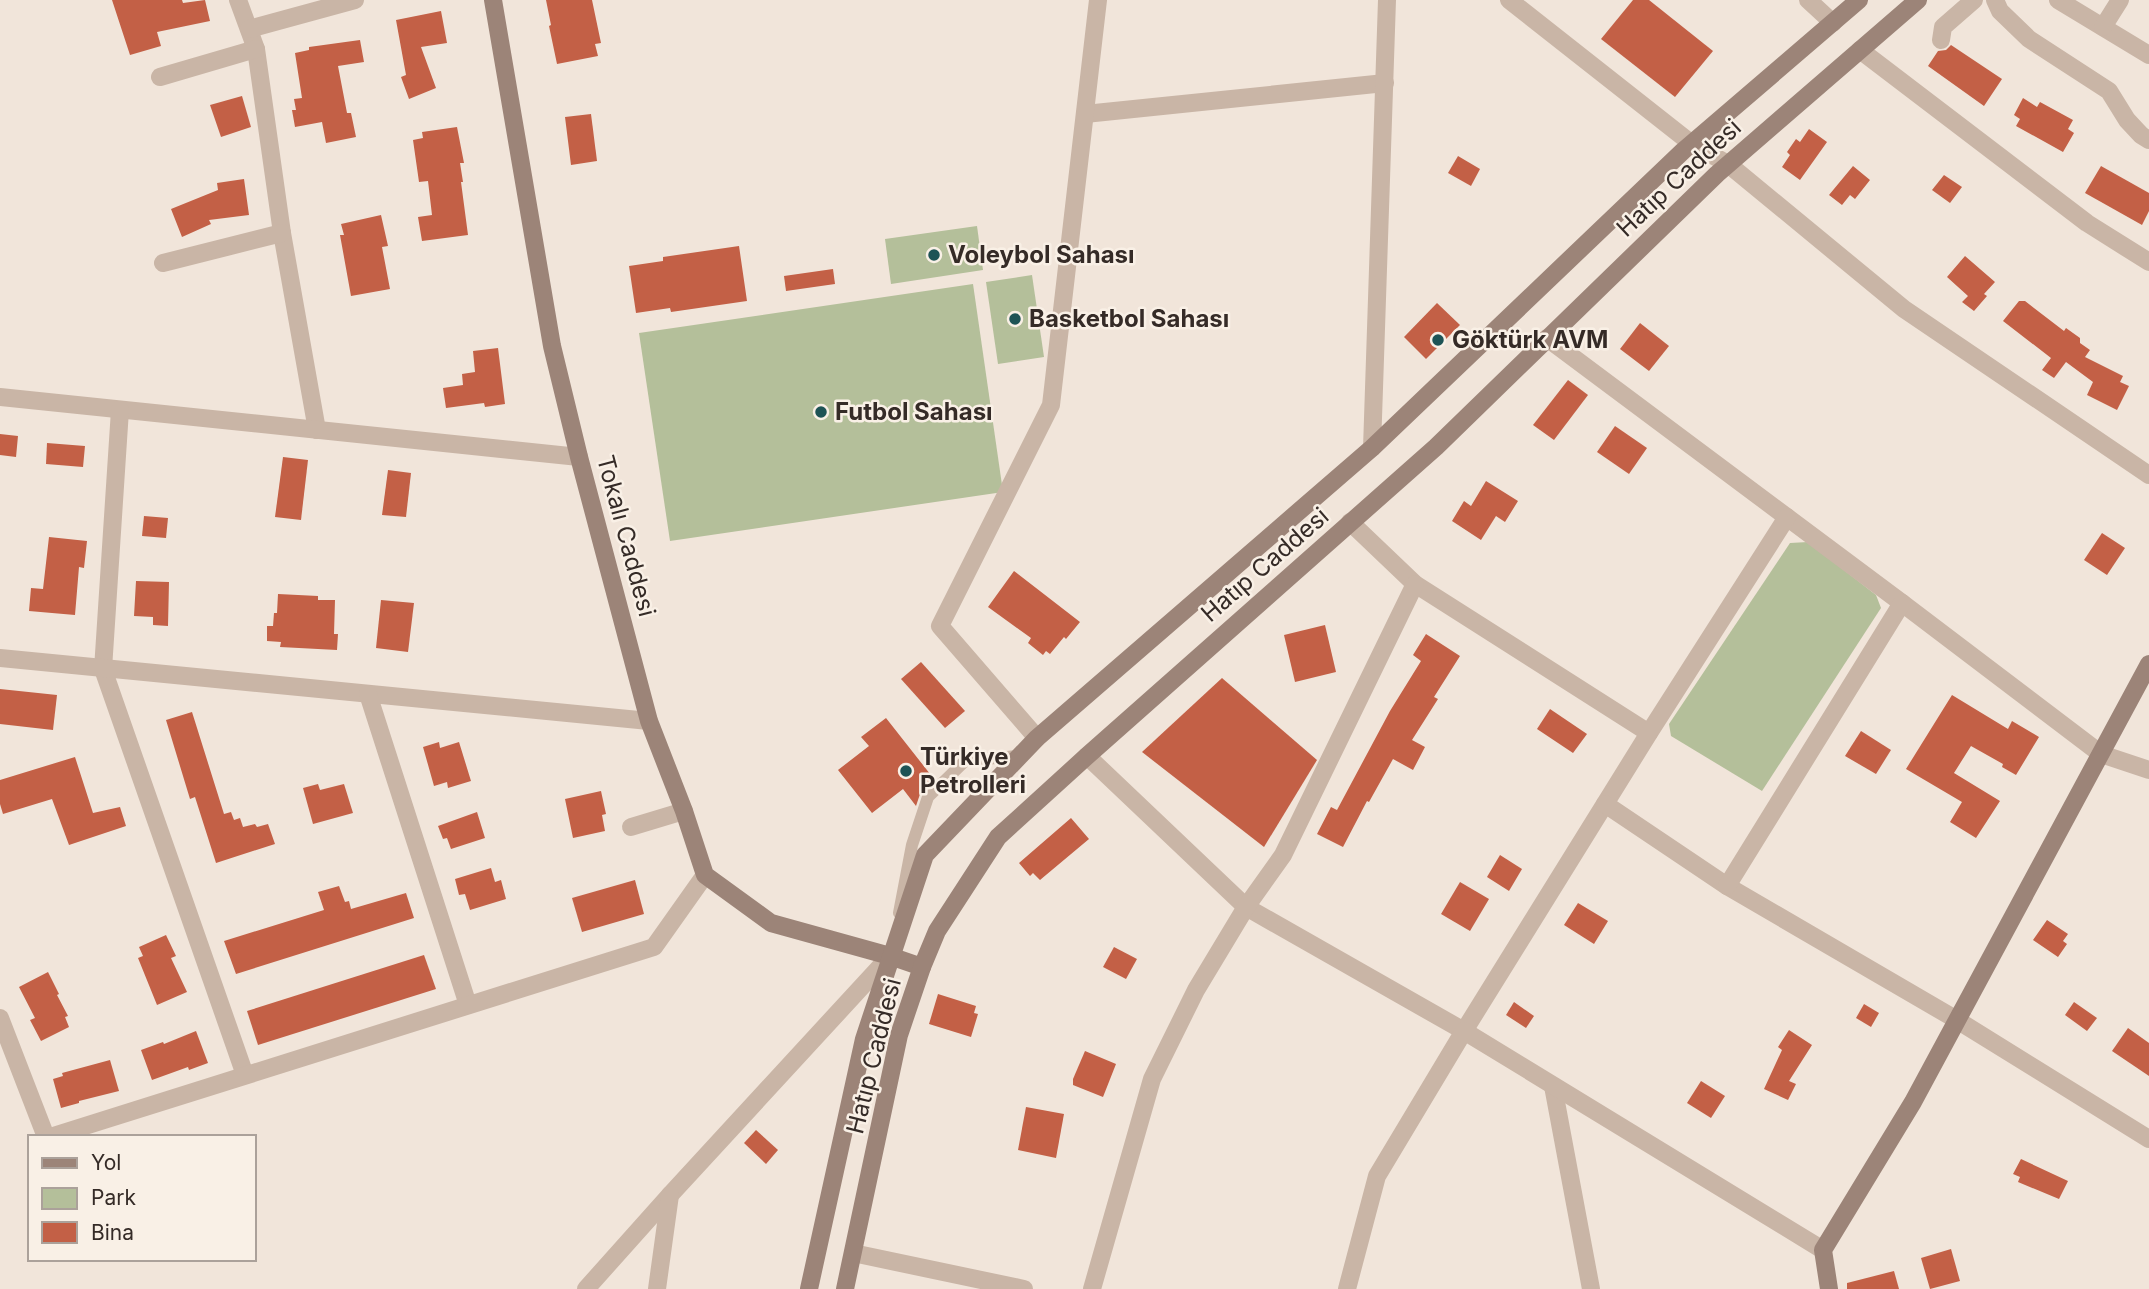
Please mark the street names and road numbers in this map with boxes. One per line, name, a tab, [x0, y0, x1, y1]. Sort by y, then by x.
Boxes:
street label: Hatıp Caddesi	[1611, 113, 1747, 243]
street label: Tokalı Caddesi	[591, 452, 662, 620]
street label: Hatıp Caddesi	[1195, 501, 1334, 628]
street label: Hatıp Caddesi	[840, 975, 907, 1137]

